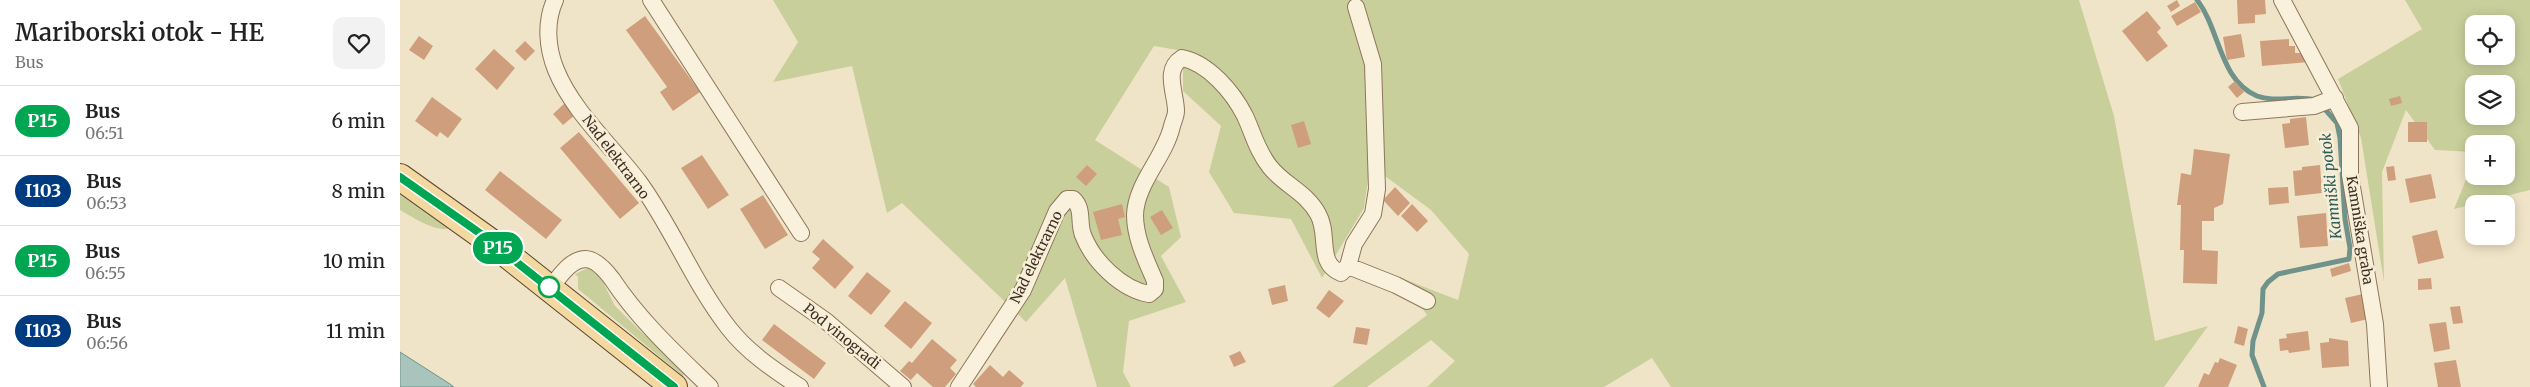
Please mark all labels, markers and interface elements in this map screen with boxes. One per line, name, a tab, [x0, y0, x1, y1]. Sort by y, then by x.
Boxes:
map controls	[2465, 15, 2515, 245]
button: locate	[2465, 15, 2515, 65]
text: Mariborski otok - HE	[15, 17, 264, 48]
button: heart	[333, 17, 385, 69]
text: Bus	[15, 52, 44, 72]
button: layers	[2465, 75, 2515, 125]
text: Bus	[85, 99, 120, 123]
text: P15	[27, 109, 58, 132]
text: 6 min	[331, 109, 385, 133]
street label: Nad elektrarno	[579, 111, 653, 203]
text: 06:51	[85, 123, 124, 143]
water label: Kamniški potok	[2315, 131, 2346, 241]
button: +	[2465, 135, 2515, 185]
text: Bus	[86, 169, 121, 193]
street label: Kamniška graba	[2343, 174, 2378, 286]
text: I103	[25, 179, 61, 202]
text: 8 min	[332, 179, 385, 203]
text: 06:53	[86, 193, 127, 213]
button: −	[2465, 195, 2515, 245]
street label: Nad elektrarno	[1006, 208, 1066, 306]
line badge: P15	[469, 232, 527, 264]
text: P15	[483, 236, 513, 259]
text: Bus	[85, 239, 120, 263]
text: P15	[27, 249, 58, 272]
text: 10 min	[323, 249, 385, 273]
text: 06:55	[85, 263, 126, 283]
unlabelled marker	[538, 276, 560, 298]
street label: Pod vinogradi	[800, 299, 885, 373]
text: Bus	[86, 309, 121, 333]
text: I103	[25, 319, 61, 342]
text: 11 min	[326, 319, 385, 343]
text: 06:56	[86, 333, 128, 353]

